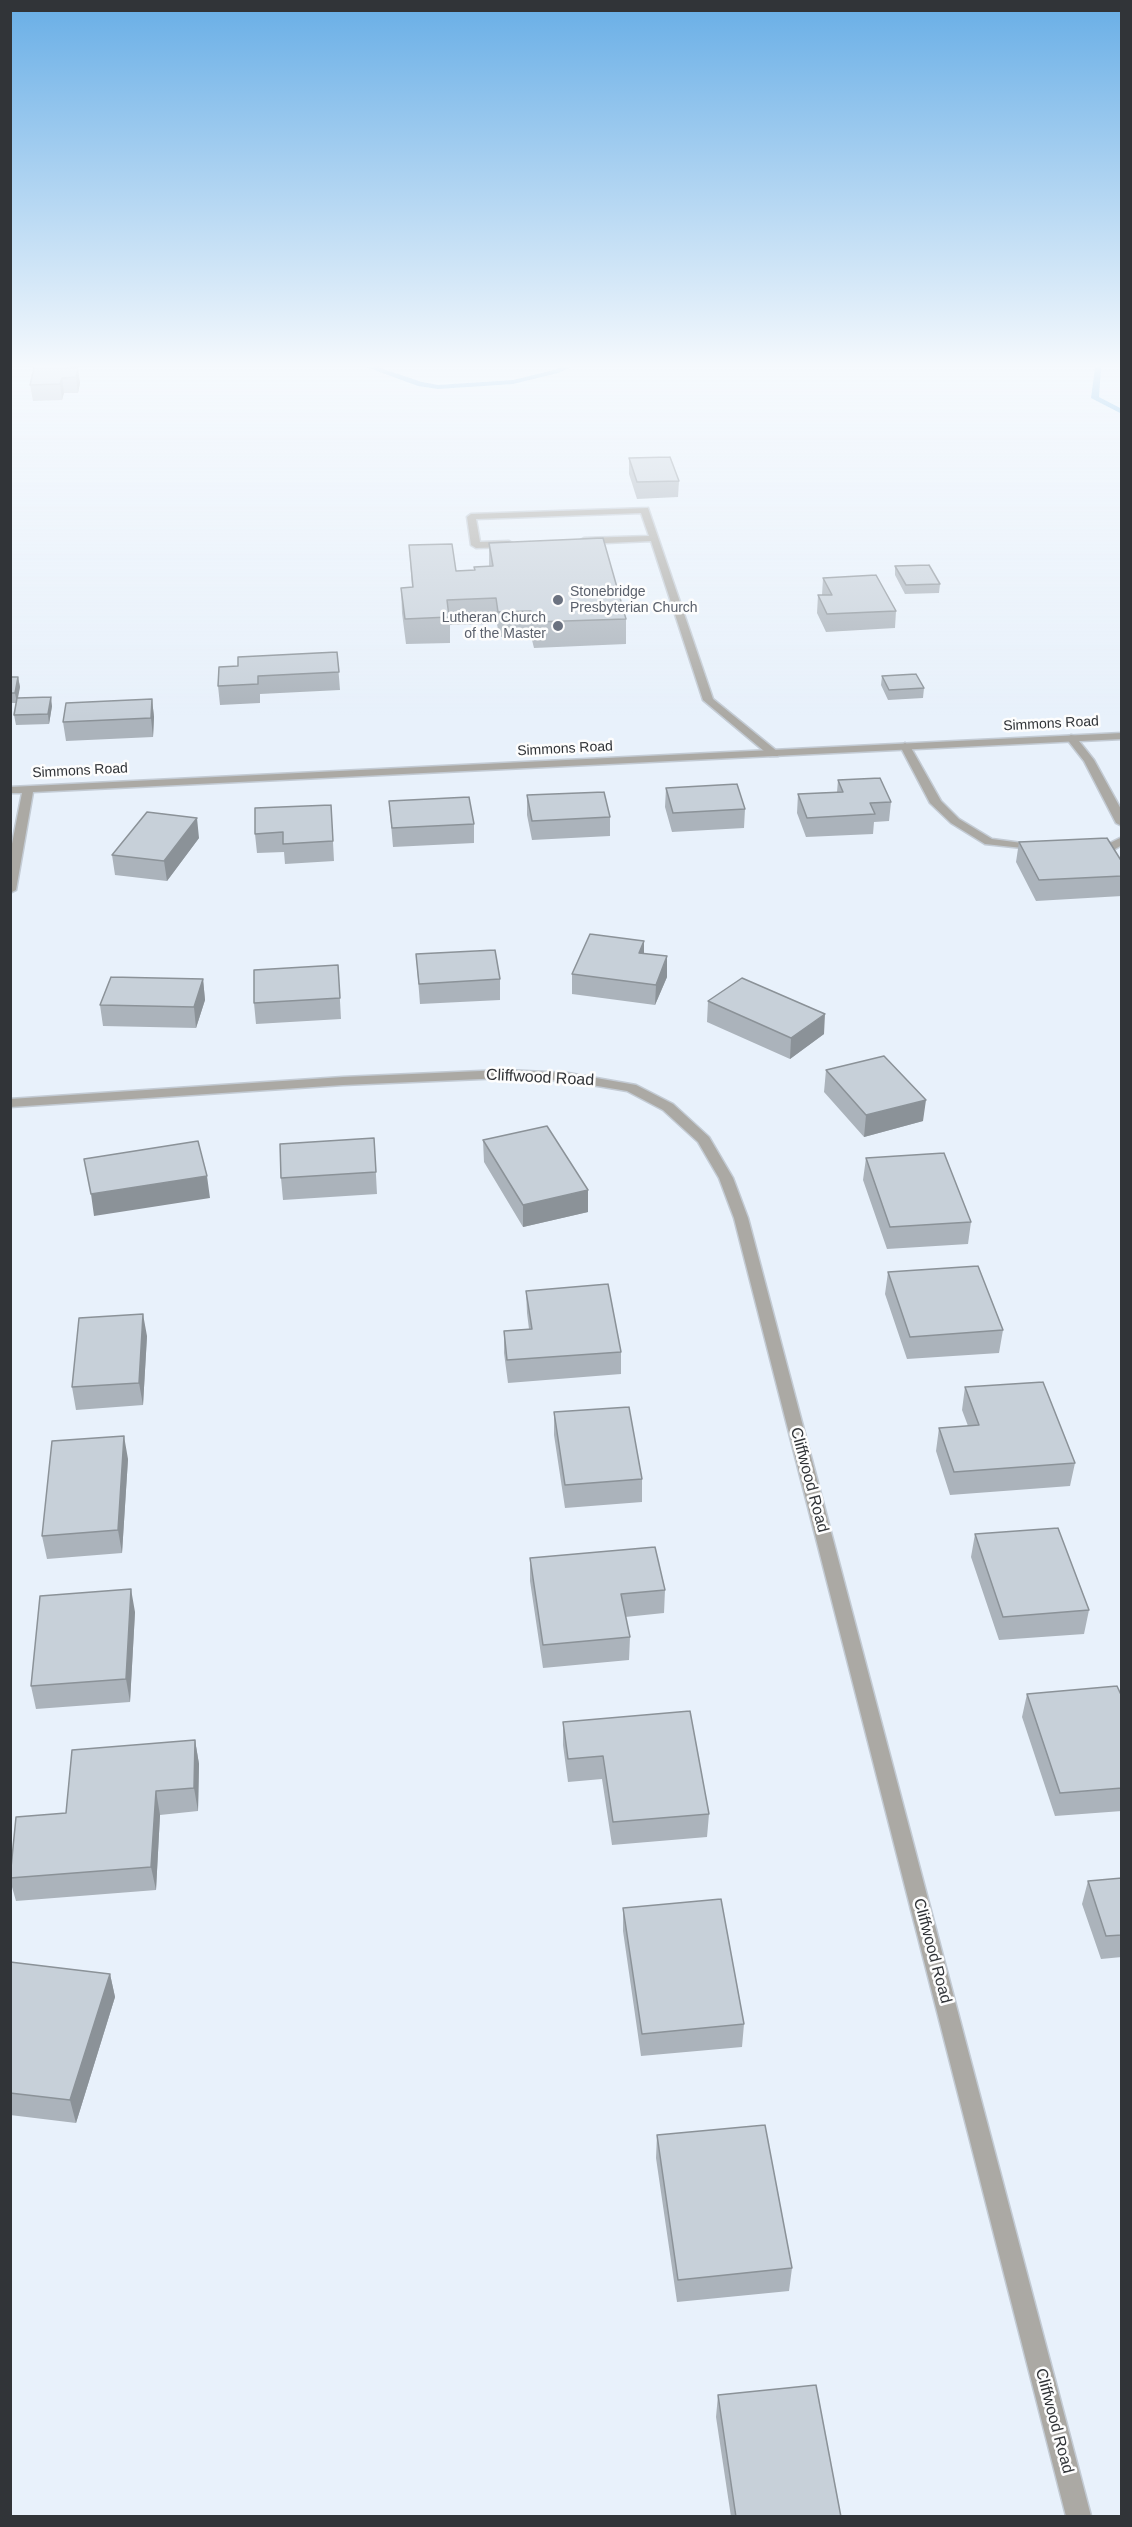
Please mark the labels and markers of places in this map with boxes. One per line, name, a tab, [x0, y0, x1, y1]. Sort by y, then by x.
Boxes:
place label: Stonebridge Presbyterian Church	[570, 584, 698, 616]
marker: Stonebridge Presbyterian Church	[551, 593, 565, 607]
place label: Lutheran Church of the Master	[442, 610, 546, 642]
marker: Lutheran Church of the Master	[551, 619, 565, 633]

